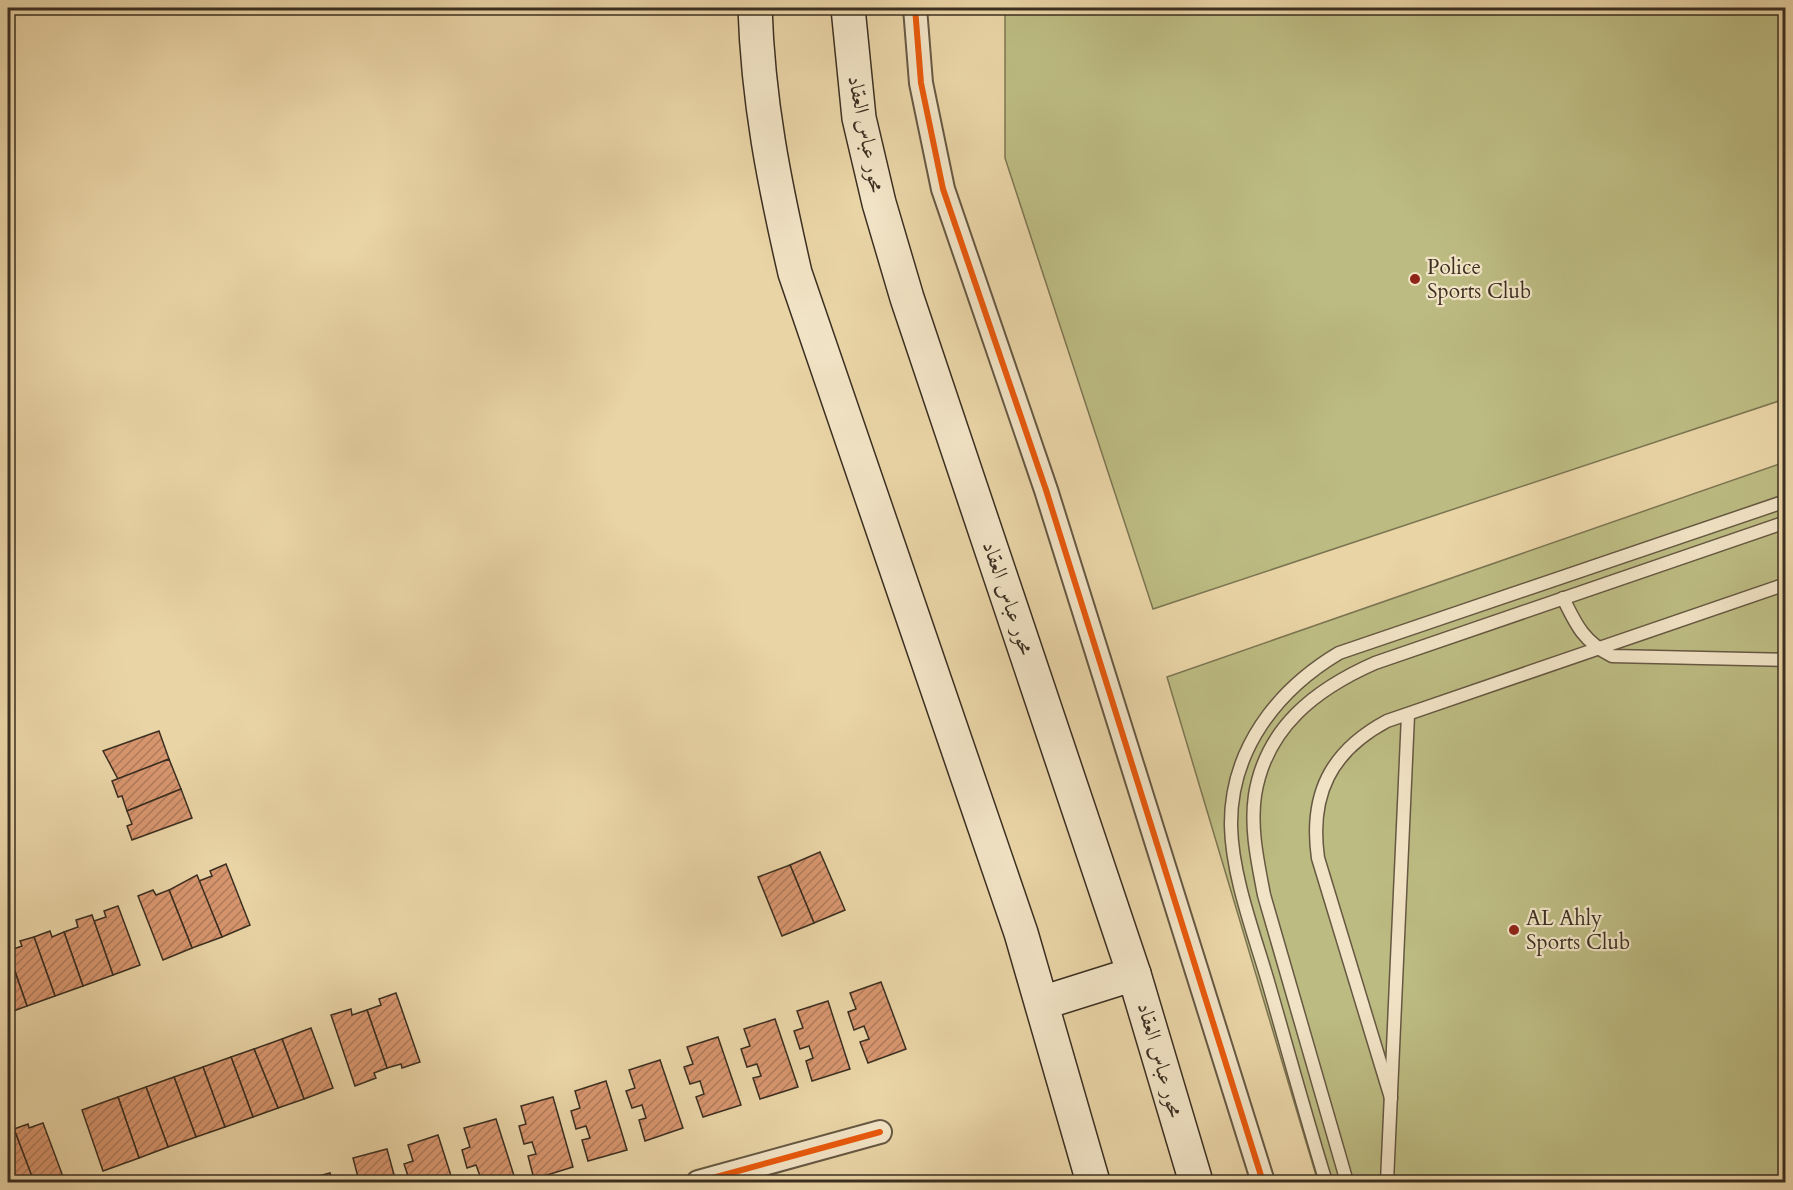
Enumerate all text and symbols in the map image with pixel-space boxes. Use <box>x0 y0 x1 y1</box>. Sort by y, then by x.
street label: محور عباس العقاد <box>840 73 892 195</box>
place label: Police Sports Club <box>1427 253 1531 306</box>
marker: Police Sports Club <box>1408 272 1422 286</box>
street label: محور عباس العقاد <box>975 537 1041 659</box>
place label: AL Ahly Sports Club <box>1526 904 1630 957</box>
marker: AL Ahly Sports Club <box>1507 923 1521 937</box>
street label: محور عباس العقاد <box>1130 999 1190 1121</box>

